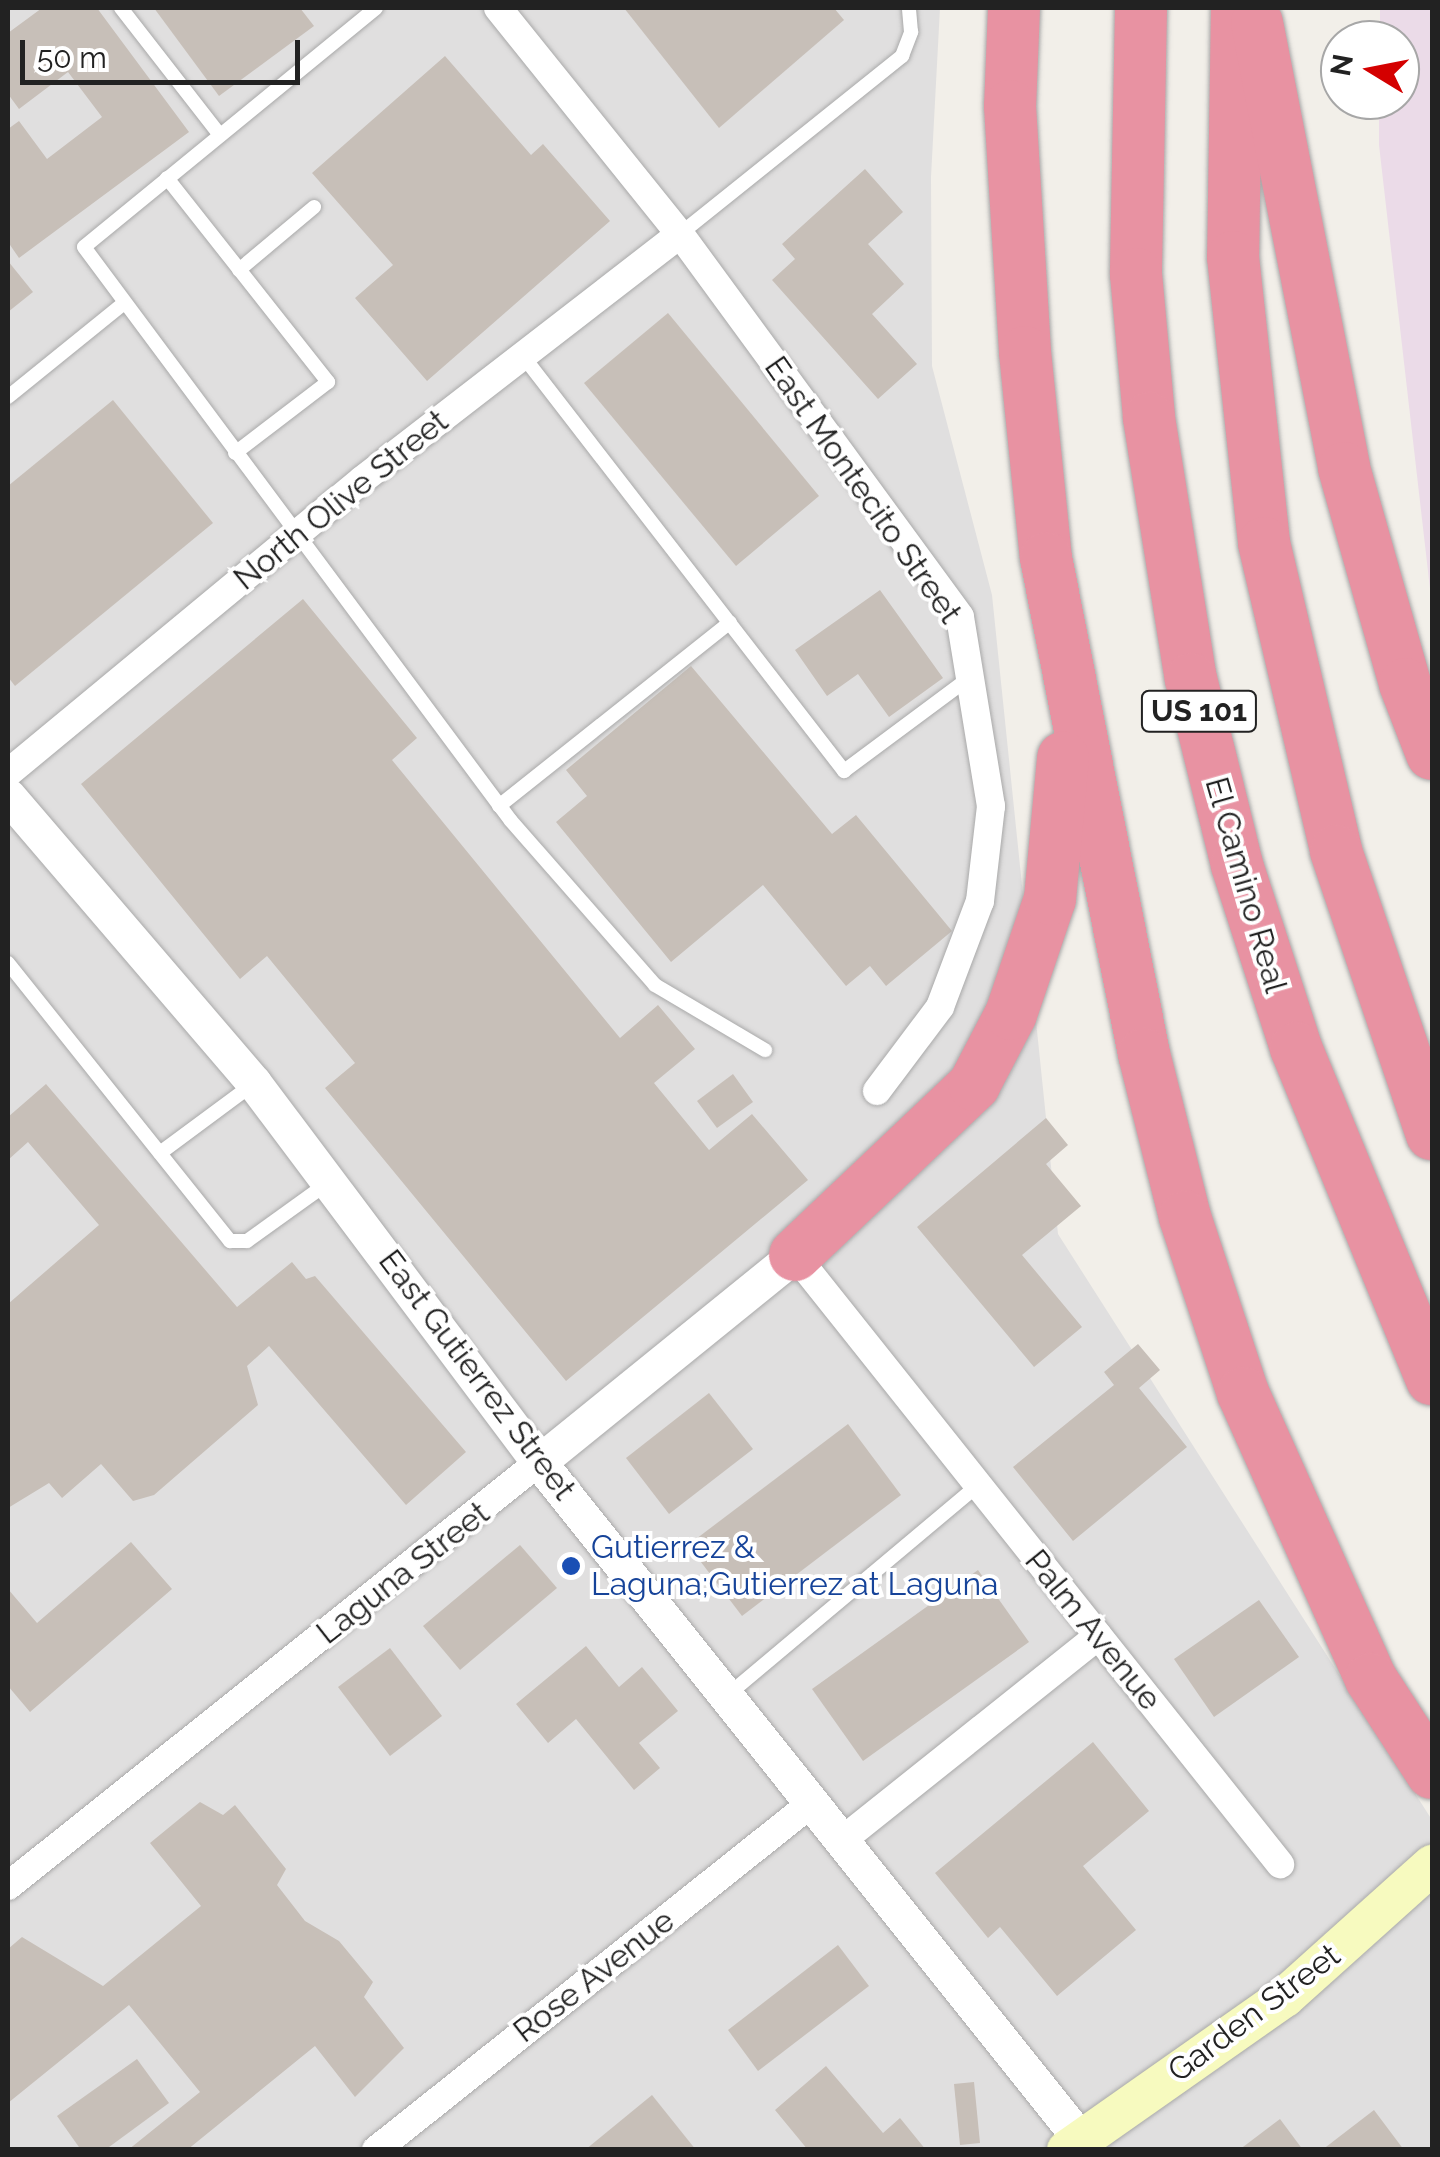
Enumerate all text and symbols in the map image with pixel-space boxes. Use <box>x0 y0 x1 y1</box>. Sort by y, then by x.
scale bar <box>25 20 305 82</box>
north arrow <box>1320 20 1420 120</box>
text: 50 m <box>37 40 107 75</box>
text: N <box>1324 52 1360 78</box>
street label: East Montecito Street <box>756 349 970 631</box>
street label: North Olive Street <box>226 402 456 598</box>
road number: US 101 <box>1139 686 1259 736</box>
street label: El Camino Real <box>1197 772 1295 998</box>
street label: East Gutierrez Street <box>371 1243 583 1507</box>
street label: Laguna Street <box>309 1494 497 1652</box>
place label: Gutierrez & Laguna;Gutierrez at Laguna <box>591 1529 999 1604</box>
street label: Palm Avenue <box>1016 1542 1170 1718</box>
marker: Gutierrez & Laguna;Gutierrez at Laguna <box>560 1555 582 1577</box>
street label: Rose Avenue <box>506 1901 682 2051</box>
street label: Garden Street <box>1160 1936 1348 2090</box>

